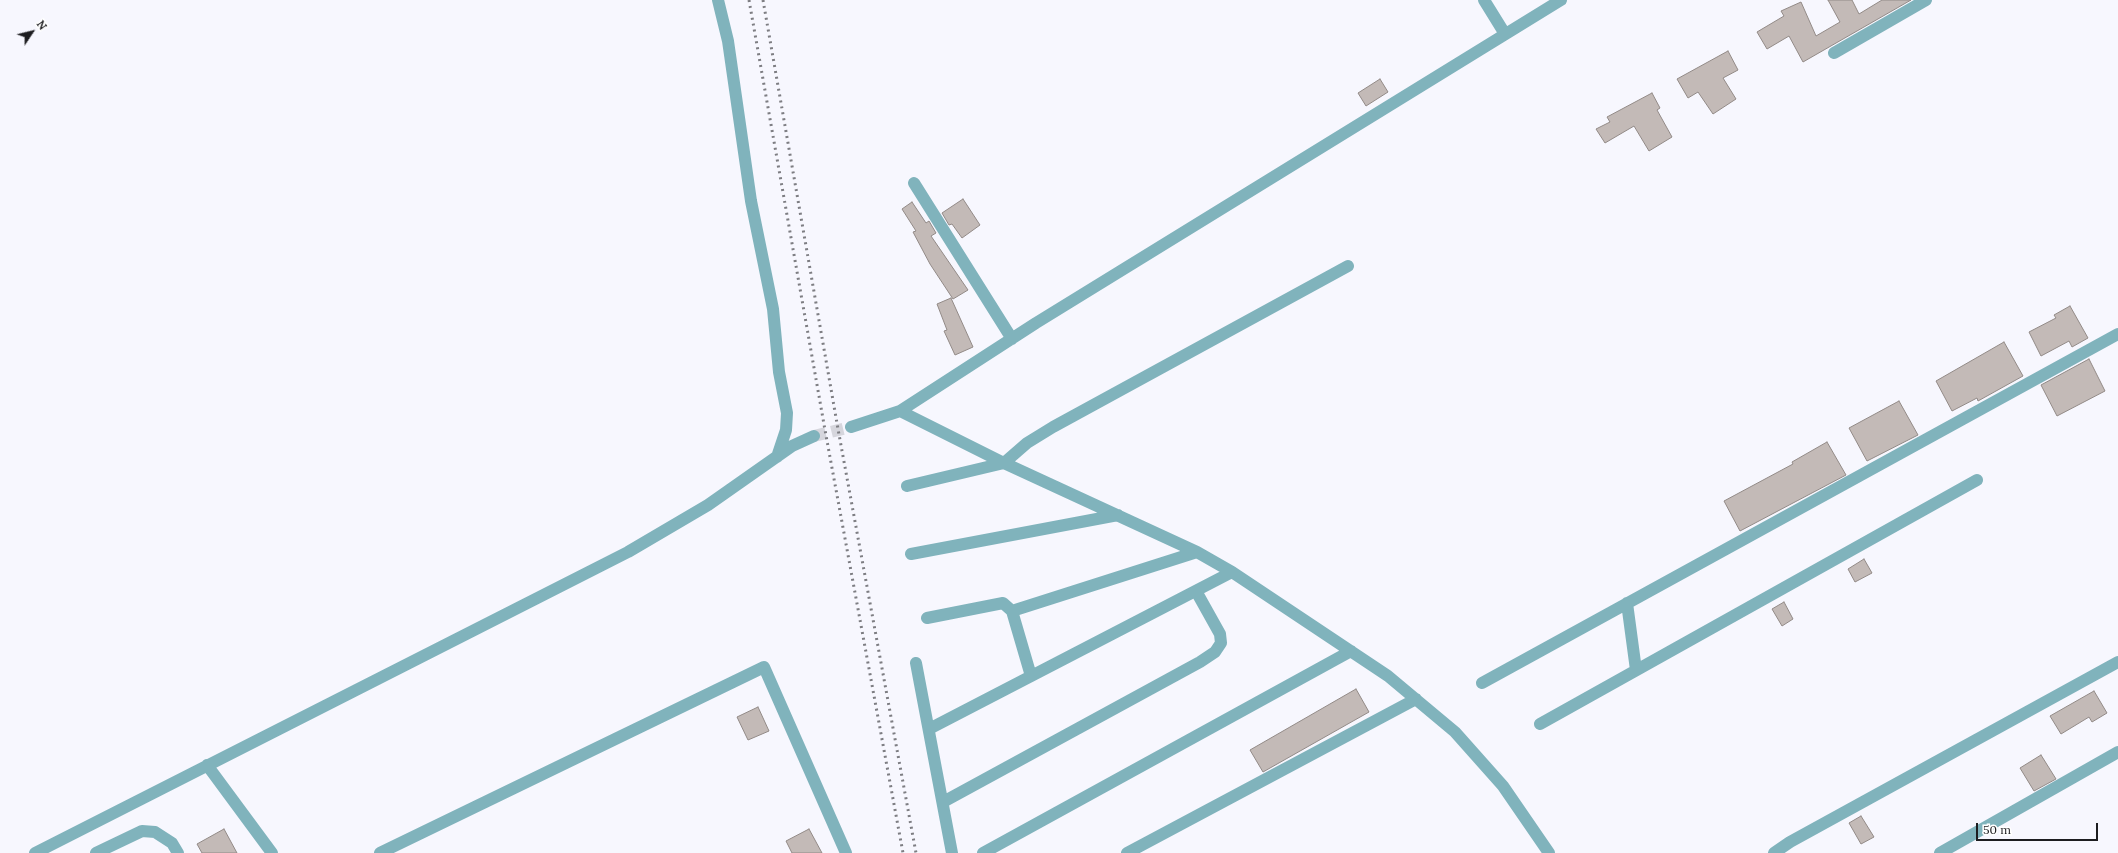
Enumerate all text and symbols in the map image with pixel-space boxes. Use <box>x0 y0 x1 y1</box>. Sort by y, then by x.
north arrow <box>12 12 52 52</box>
text: N <box>34 18 50 33</box>
scale bar <box>1978 815 2100 841</box>
text: 50 m <box>1983 822 2011 837</box>

